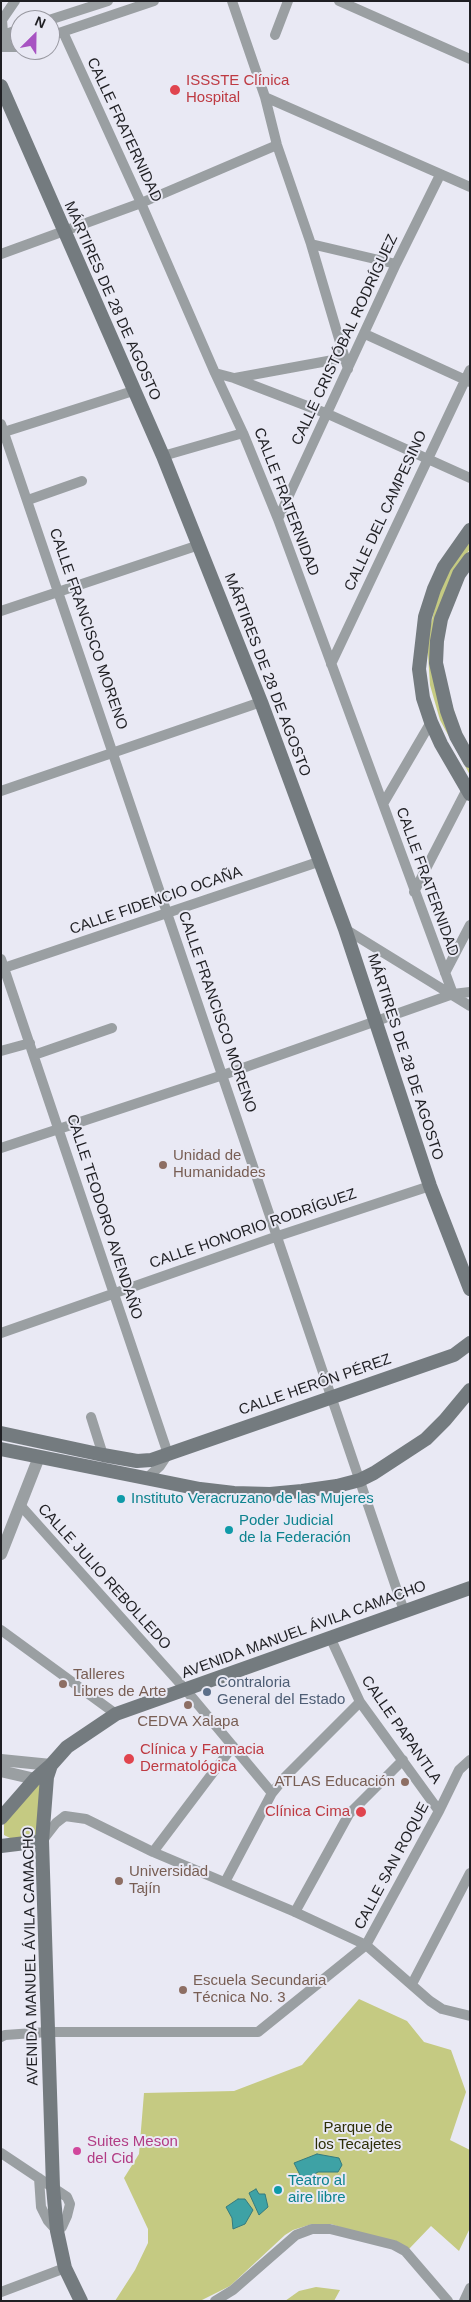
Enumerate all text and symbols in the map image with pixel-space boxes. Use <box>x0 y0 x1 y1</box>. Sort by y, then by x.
north arrow <box>10 10 60 60</box>
text: N <box>33 13 48 31</box>
street label: CALLE FRATERNIDAD <box>83 55 165 205</box>
place label: ISSSTE Clínica Hospital <box>186 72 289 107</box>
marker: ISSSTE Clínica Hospital <box>168 83 182 97</box>
street label: MÁRTIRES DE 28 DE AGOSTO <box>60 199 164 403</box>
street label: CALLE CRISTÓBAL RODRÍGUEZ <box>288 232 402 448</box>
street label: CALLE FRATERNIDAD <box>249 425 323 579</box>
street label: CALLE DEL CAMPESINO <box>341 428 431 594</box>
street label: CALLE FRANCISCO MORENO <box>45 526 131 732</box>
street label: MÁRTIRES DE 28 DE AGOSTO <box>220 571 314 779</box>
street label: CALLE FRATERNIDAD <box>392 805 462 959</box>
street label: CALLE FIDENCIO OCAÑA <box>68 863 244 939</box>
street label: CALLE FRANCISCO MORENO <box>174 909 260 1115</box>
street label: MÁRTIRES DE 28 DE AGOSTO <box>363 951 447 1163</box>
street label: CALLE TEODORO AVENDAÑO <box>62 1112 146 1322</box>
place label: Unidad de Humanidades <box>173 1147 266 1182</box>
marker: Unidad de Humanidades <box>157 1159 169 1171</box>
street label: CALLE HONORIO RODRÍGUEZ <box>147 1185 359 1273</box>
street label: CALLE HERÓN PÉREZ <box>236 1350 394 1420</box>
place label: Instituto Veracruzano de las Mujeres <box>131 1490 374 1508</box>
marker: Instituto Veracruzano de las Mujeres <box>115 1493 127 1505</box>
street label: CALLE JULIO REBOLLEDO <box>34 1500 174 1654</box>
place label: Poder Judicial de la Federación <box>239 1512 351 1547</box>
marker: Poder Judicial de la Federación <box>223 1524 235 1536</box>
street label: AVENIDA MANUEL ÁVILA CAMACHO <box>179 1577 429 1683</box>
place label: Talleres Libres de Arte <box>73 1666 166 1701</box>
street label: CALLE PAPANTLA <box>357 1672 445 1788</box>
place label: Contraloria General del Estado <box>217 1674 345 1709</box>
marker: Talleres Libres de Arte <box>57 1678 69 1690</box>
marker: Contraloria General del Estado <box>201 1686 213 1698</box>
marker: CEDVA Xalapa <box>182 1699 194 1711</box>
place label: CEDVA Xalapa <box>137 1713 239 1731</box>
place label: Clínica y Farmacia Dermatológica <box>140 1741 264 1776</box>
marker: Clínica y Farmacia Dermatológica <box>122 1752 136 1766</box>
place label: ATLAS Educación <box>274 1773 395 1791</box>
marker: ATLAS Educación <box>399 1776 411 1788</box>
street label: CALLE SAN ROQUE <box>351 1799 433 1933</box>
place label: Clínica Cima <box>265 1803 350 1821</box>
marker: Clínica Cima <box>354 1805 368 1819</box>
street label: AVENIDA MANUEL ÁVILA CAMACHO <box>20 1826 42 2086</box>
place label: Universidad Tajín <box>129 1863 208 1898</box>
marker: Universidad Tajín <box>113 1875 125 1887</box>
place label: Escuela Secundaria Técnica No. 3 <box>193 1972 326 2007</box>
marker: Escuela Secundaria Técnica No. 3 <box>177 1984 189 1996</box>
park label: Parque de los Tecajetes <box>315 2119 401 2154</box>
place label: Suites Meson del Cid <box>87 2133 178 2168</box>
marker: Suites Meson del Cid <box>71 2145 83 2157</box>
place label: Teatro al aire libre <box>288 2172 346 2207</box>
marker: Teatro al aire libre <box>272 2184 284 2196</box>

